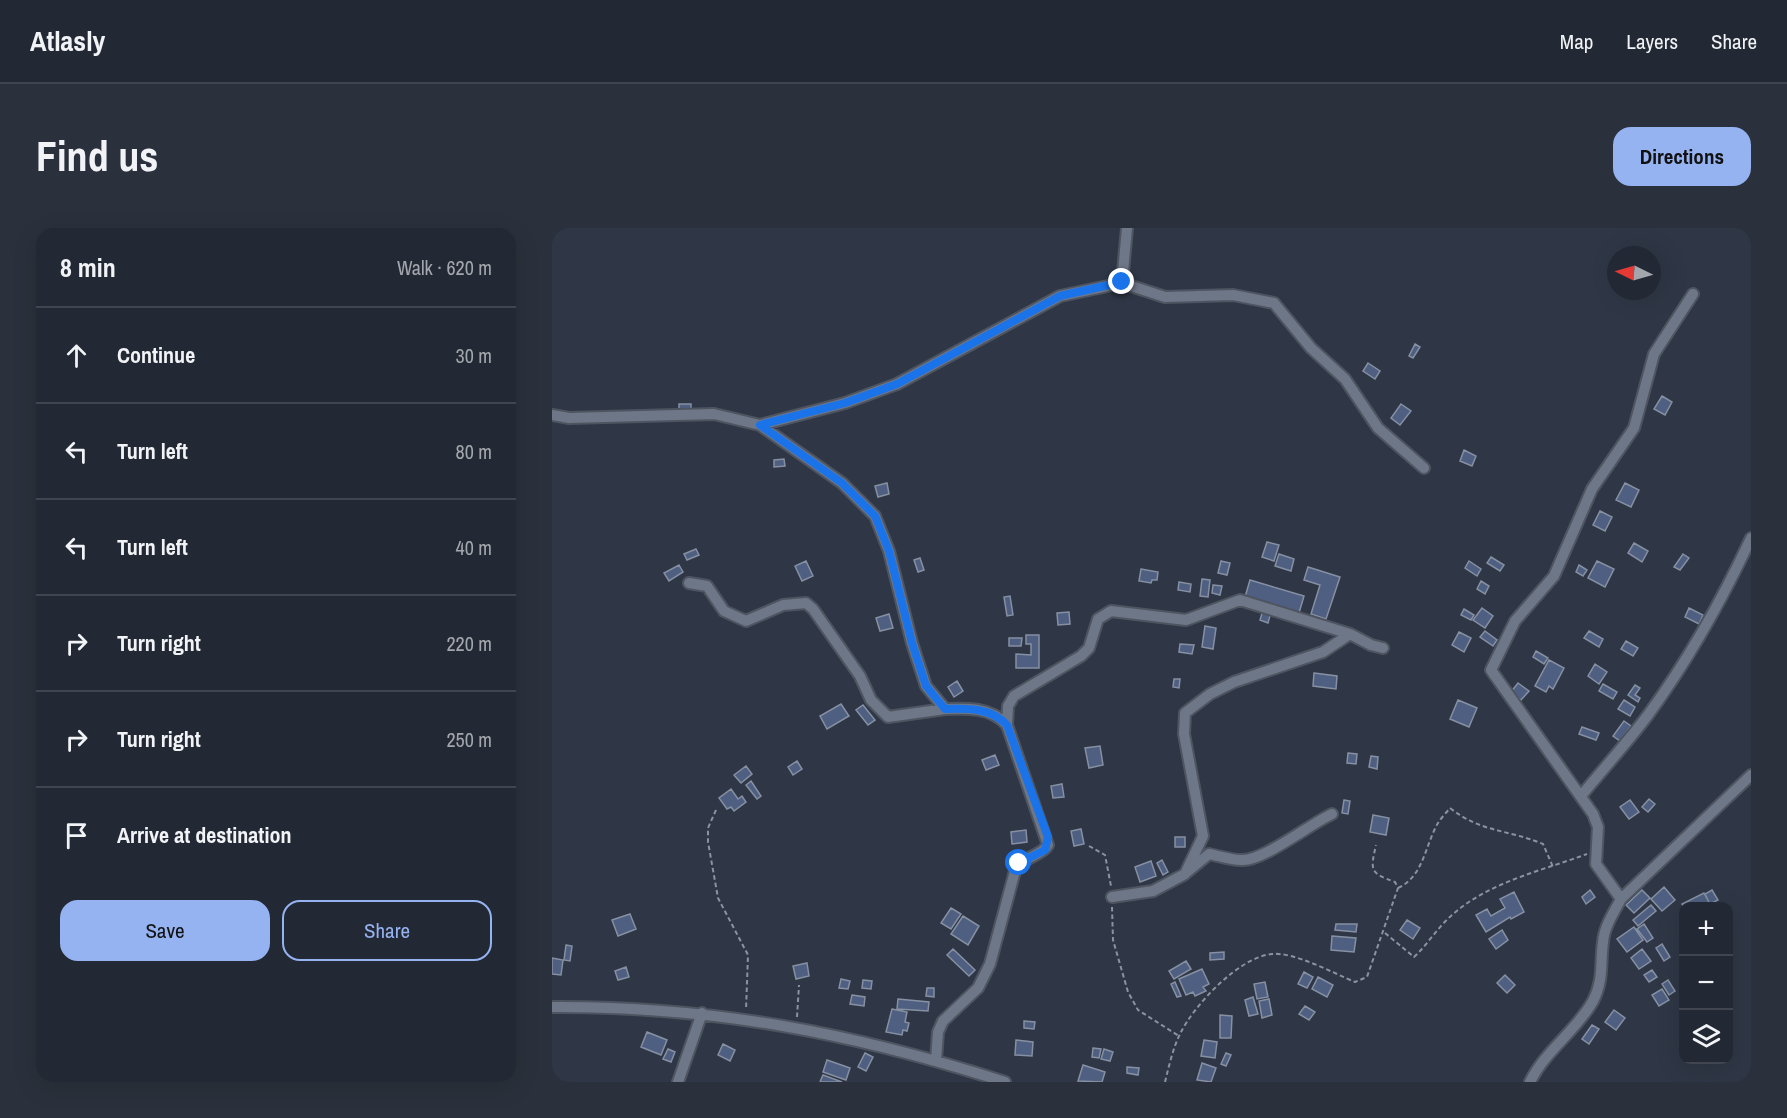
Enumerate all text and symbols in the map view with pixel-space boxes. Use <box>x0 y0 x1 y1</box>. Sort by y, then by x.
text: Atlasly <box>30 22 105 60</box>
text: Map <box>1560 27 1593 56</box>
text: Layers <box>1626 27 1678 56</box>
text: Share <box>1711 27 1757 56</box>
button: Directions <box>1613 127 1751 186</box>
text: Find us <box>36 128 158 184</box>
north arrow <box>1607 246 1661 300</box>
text: 8 min <box>60 250 116 285</box>
text: Walk · 620 m <box>397 254 492 281</box>
route end <box>1108 268 1134 294</box>
icon: ahead <box>60 339 93 372</box>
text: Continue <box>117 340 195 370</box>
text: 30 m <box>456 342 492 369</box>
icon: left <box>60 435 93 468</box>
text: Turn left <box>117 436 188 466</box>
text: 80 m <box>456 438 492 465</box>
icon: left <box>60 531 93 564</box>
text: Turn left <box>117 532 188 562</box>
text: 40 m <box>456 534 492 561</box>
icon: right <box>60 627 93 660</box>
text: Turn right <box>117 628 201 658</box>
text: 220 m <box>446 630 492 657</box>
icon: right <box>60 723 93 756</box>
text: Turn right <box>117 724 201 754</box>
text: 250 m <box>446 726 492 753</box>
icon: arrive <box>60 819 93 852</box>
text: Arrive at destination <box>117 820 291 850</box>
route start <box>1005 849 1031 875</box>
button: Save <box>60 900 270 961</box>
button: Share <box>282 900 492 961</box>
map controls <box>1679 902 1733 1064</box>
button: + <box>1679 902 1733 956</box>
button: − <box>1679 956 1733 1010</box>
button: layers <box>1679 1010 1733 1064</box>

